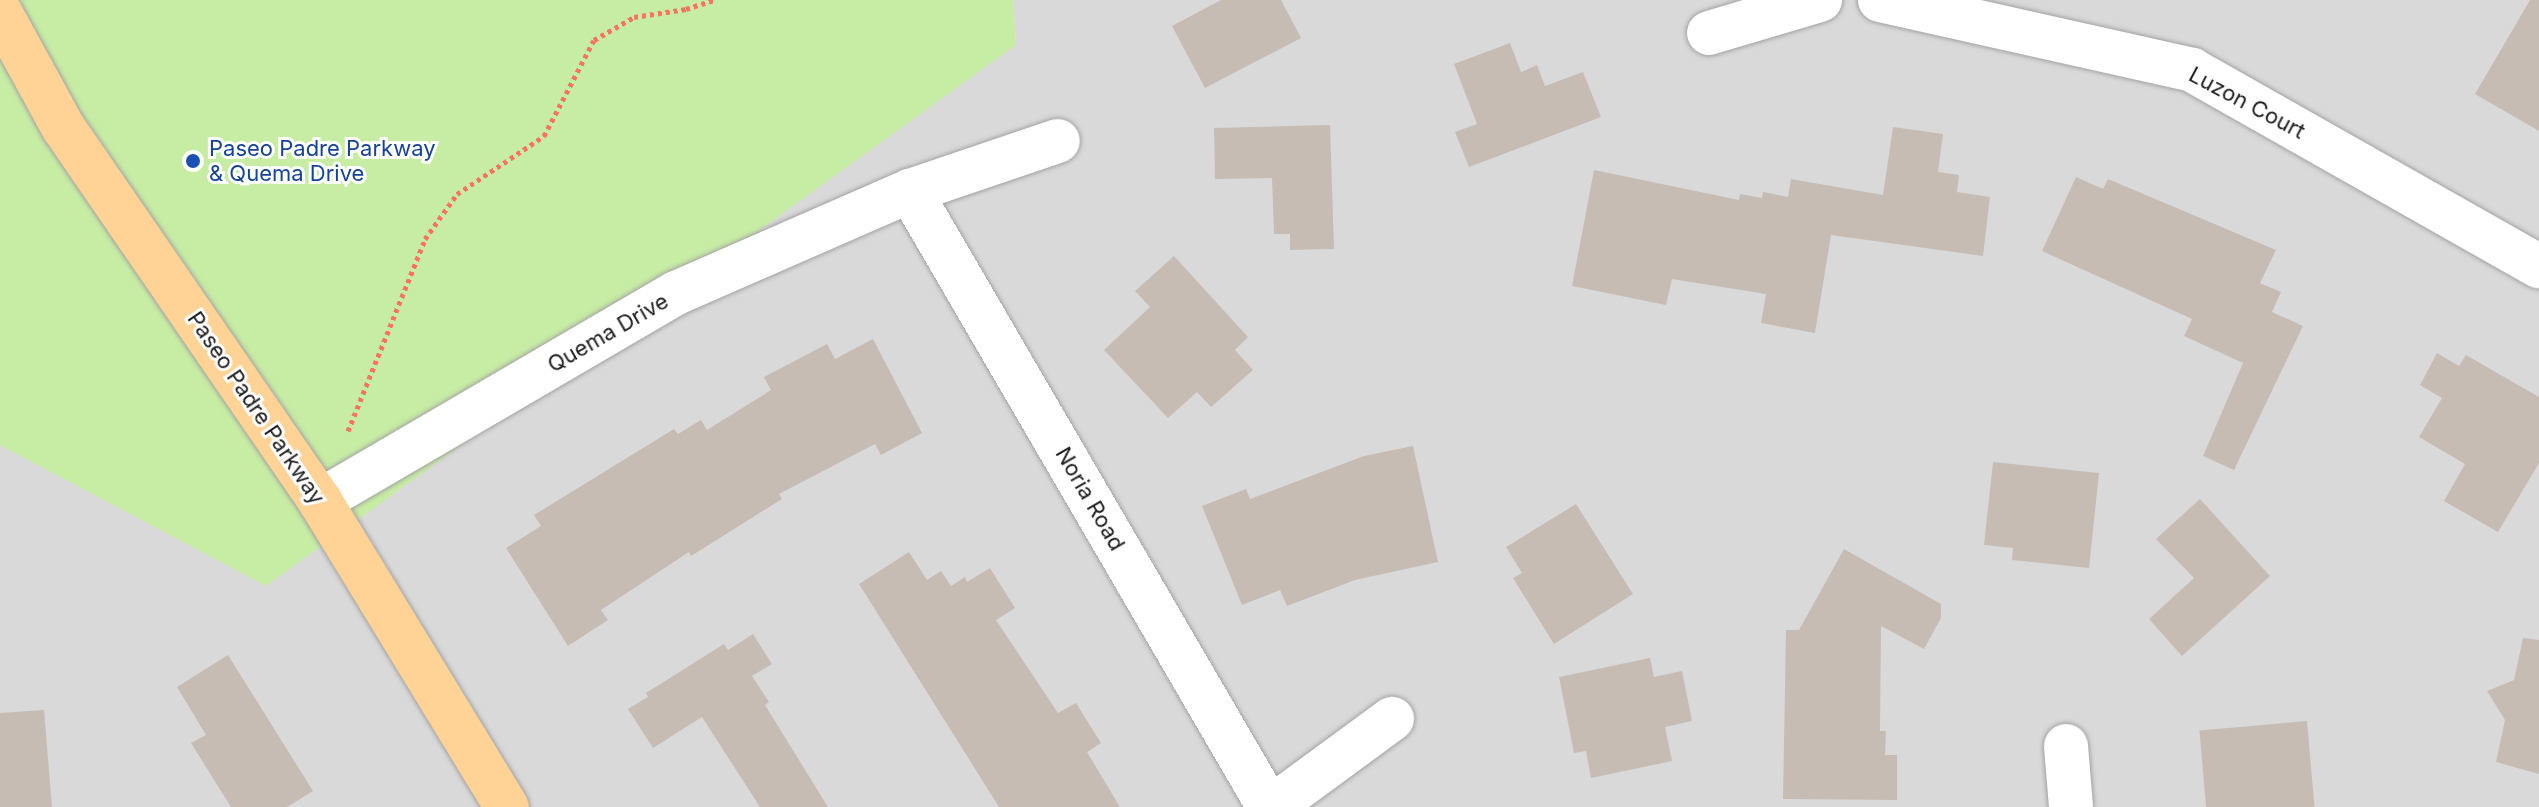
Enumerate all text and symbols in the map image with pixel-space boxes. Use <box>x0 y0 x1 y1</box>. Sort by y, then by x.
street label: Luzon Court <box>2184 61 2310 145</box>
place label: Paseo Padre Parkway & Quema Drive <box>209 135 436 186</box>
marker: Paseo Padre Parkway & Quema Drive <box>184 152 202 170</box>
street label: Quema Drive <box>543 288 673 378</box>
street label: Paseo Padre Parkway <box>182 307 330 509</box>
street label: Noria Road <box>1050 442 1130 556</box>

